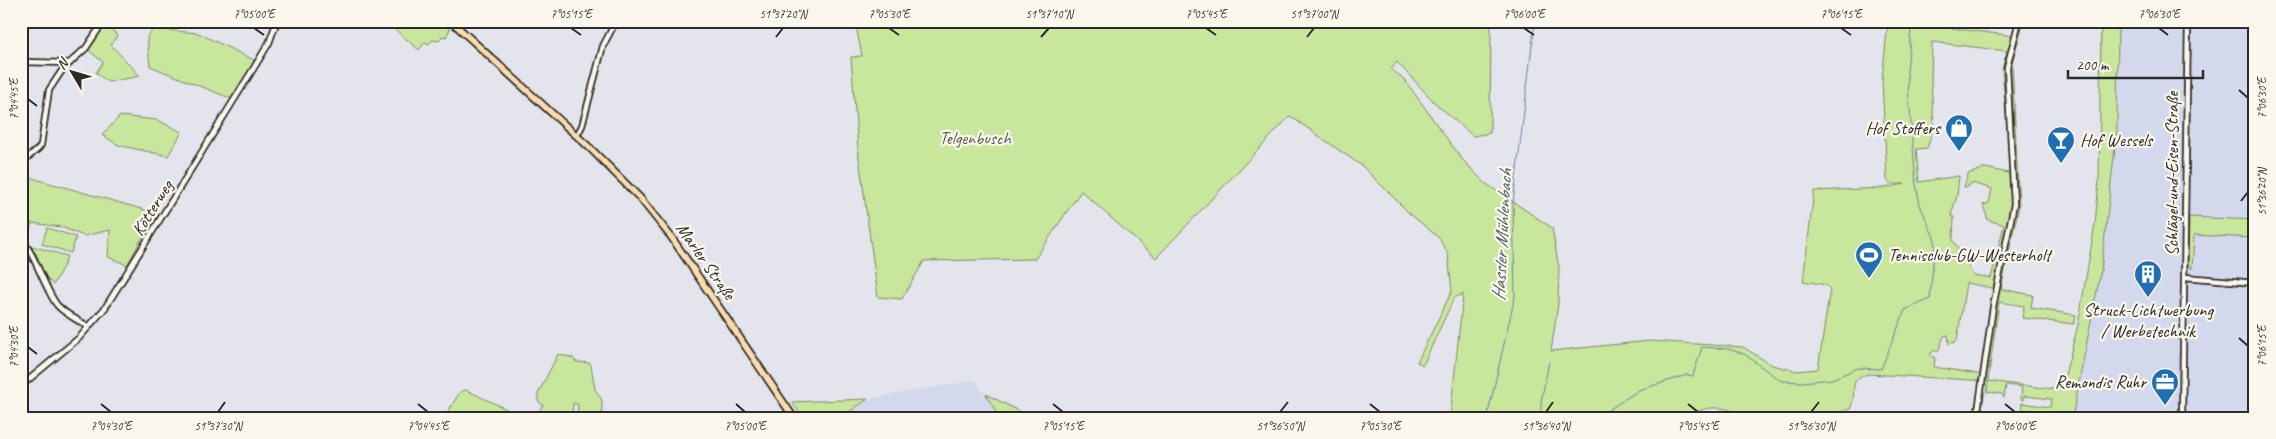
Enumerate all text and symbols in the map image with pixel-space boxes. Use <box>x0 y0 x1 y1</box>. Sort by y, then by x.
text: 7°05'00"E <box>234 6 276 22</box>
text: 7°05'15"E <box>551 6 593 22</box>
text: 51°37'20"N <box>759 6 808 22</box>
text: 7°05'30"E <box>869 6 911 22</box>
text: 51°37'10"N <box>1025 6 1074 22</box>
text: 7°05'45"E <box>1186 6 1228 22</box>
text: 51°37'00"N <box>1290 6 1339 22</box>
text: 7°06'00"E <box>1504 6 1546 22</box>
text: 7°06'15"E <box>1821 6 1863 22</box>
text: 7°06'30"E <box>2139 6 2181 22</box>
north arrow <box>48 48 98 98</box>
scale bar <box>2068 48 2204 80</box>
text: N <box>53 54 73 73</box>
text: 200 m <box>2076 56 2110 75</box>
text: 7°06'30"E <box>2254 76 2270 119</box>
text: 7°04'45"E <box>6 77 22 120</box>
street label: Schlägel-und-Eisen-Straße <box>2161 91 2183 256</box>
shop icon: Hof Stoffers <box>1944 113 1974 152</box>
place label: Hof Stoffers <box>1865 117 1942 139</box>
bar icon: Hof Wessels <box>2046 125 2076 164</box>
park label: Telgenbusch <box>939 127 1013 149</box>
place label: Hof Wessels <box>2080 129 2154 151</box>
water label: Hassler Mühlenbach <box>1487 167 1517 301</box>
text: 51°36'20"N <box>2254 167 2270 216</box>
street label: Kötterweg <box>126 175 178 240</box>
street label: Marler Straße <box>671 218 741 305</box>
sports icon: Tennisclub-GW-Westerholt <box>1854 240 1884 279</box>
place label: Tennisclub-GW-Westerholt <box>1888 244 2054 266</box>
building icon: Struck-Lichtwerbung / Werbetechnik <box>2133 259 2163 298</box>
place label: Struck-Lichtwerbung / Werbetechnik <box>2083 299 2214 342</box>
text: 7°06'15"E <box>2254 324 2270 367</box>
text: 7°04'30"E <box>6 325 22 368</box>
office icon: Remondis Ruhr <box>2150 367 2180 406</box>
place label: Remondis Ruhr <box>2055 371 2148 393</box>
text: 7°04'30"E <box>91 418 133 434</box>
text: 51°37'30"N <box>194 418 243 434</box>
text: 7°04'45"E <box>408 418 450 434</box>
text: 7°05'00"E <box>725 418 767 434</box>
text: 7°05'15"E <box>1043 418 1085 434</box>
text: 51°36'50"N <box>1256 418 1305 434</box>
text: 7°05'30"E <box>1360 418 1402 434</box>
text: 51°36'40"N <box>1522 418 1571 434</box>
text: 7°05'45"E <box>1678 418 1720 434</box>
text: 51°36'30"N <box>1787 418 1836 434</box>
text: 7°06'00"E <box>1995 418 2037 434</box>

